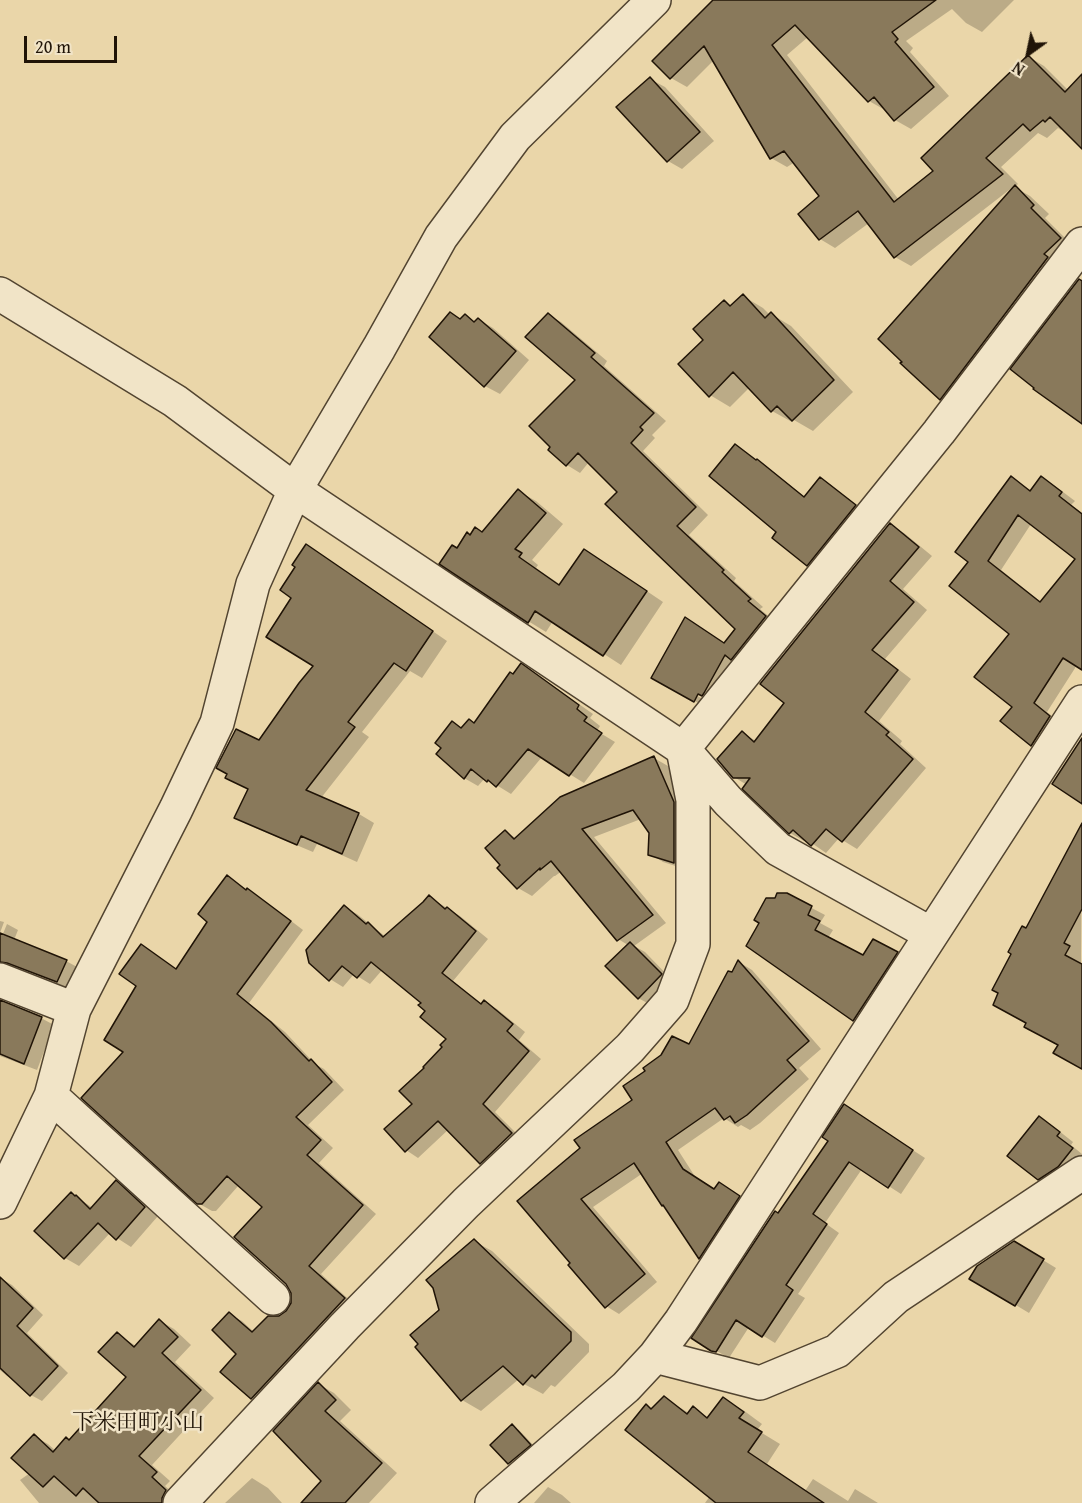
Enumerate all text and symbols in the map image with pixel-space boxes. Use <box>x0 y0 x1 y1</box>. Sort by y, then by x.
scale bar <box>27 24 120 62</box>
north arrow <box>998 24 1058 84</box>
text: 20 m <box>35 33 71 60</box>
text: N <box>1007 56 1029 82</box>
district label: 下米田町小山 <box>72 1410 204 1436</box>

